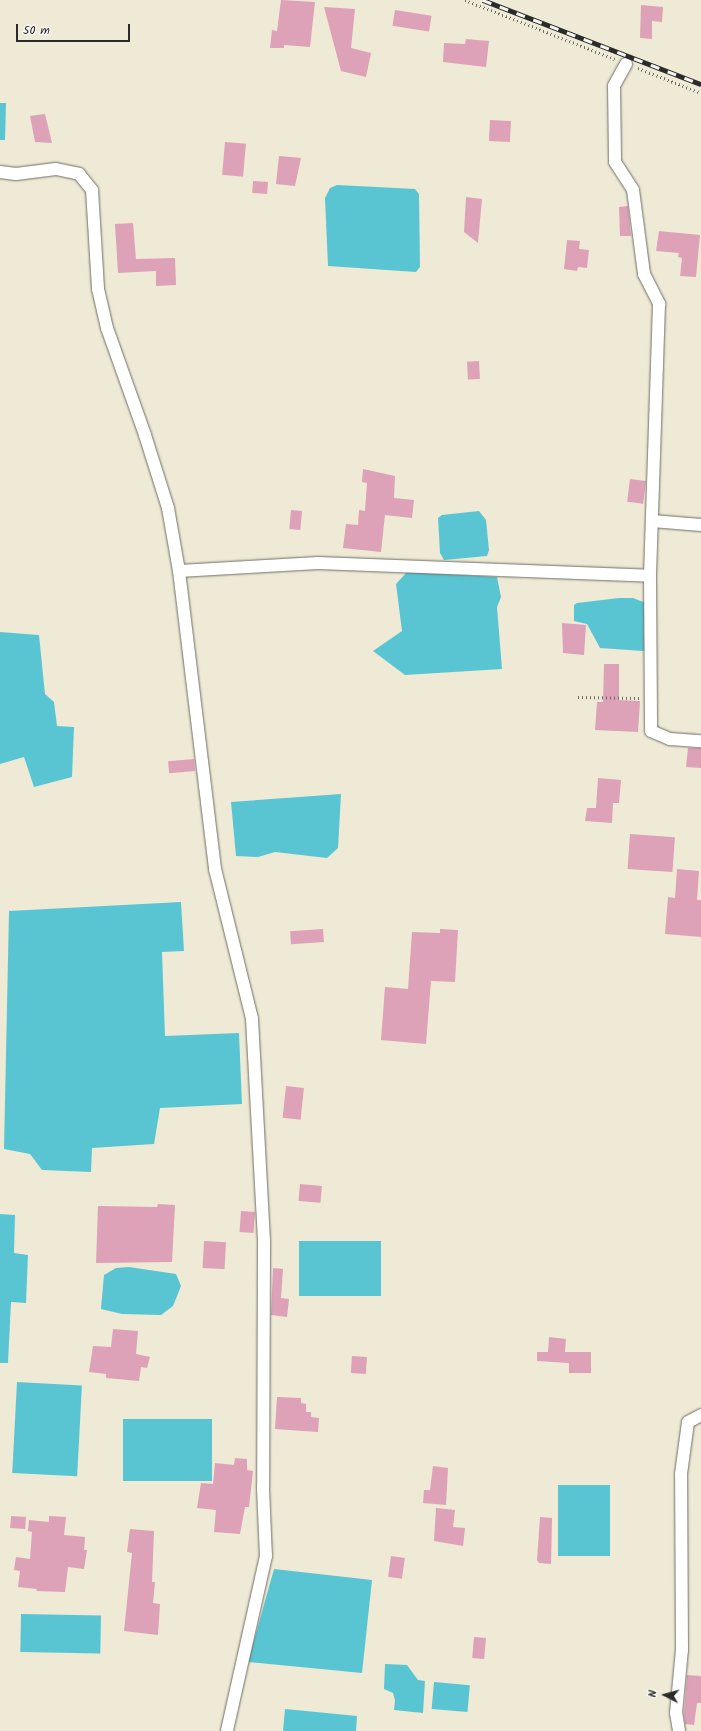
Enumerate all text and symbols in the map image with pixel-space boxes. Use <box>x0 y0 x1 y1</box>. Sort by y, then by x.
scale bar <box>18 16 132 42</box>
text: 50 m <box>23 21 50 40</box>
north arrow <box>645 1675 685 1715</box>
text: N <box>644 1689 662 1698</box>

